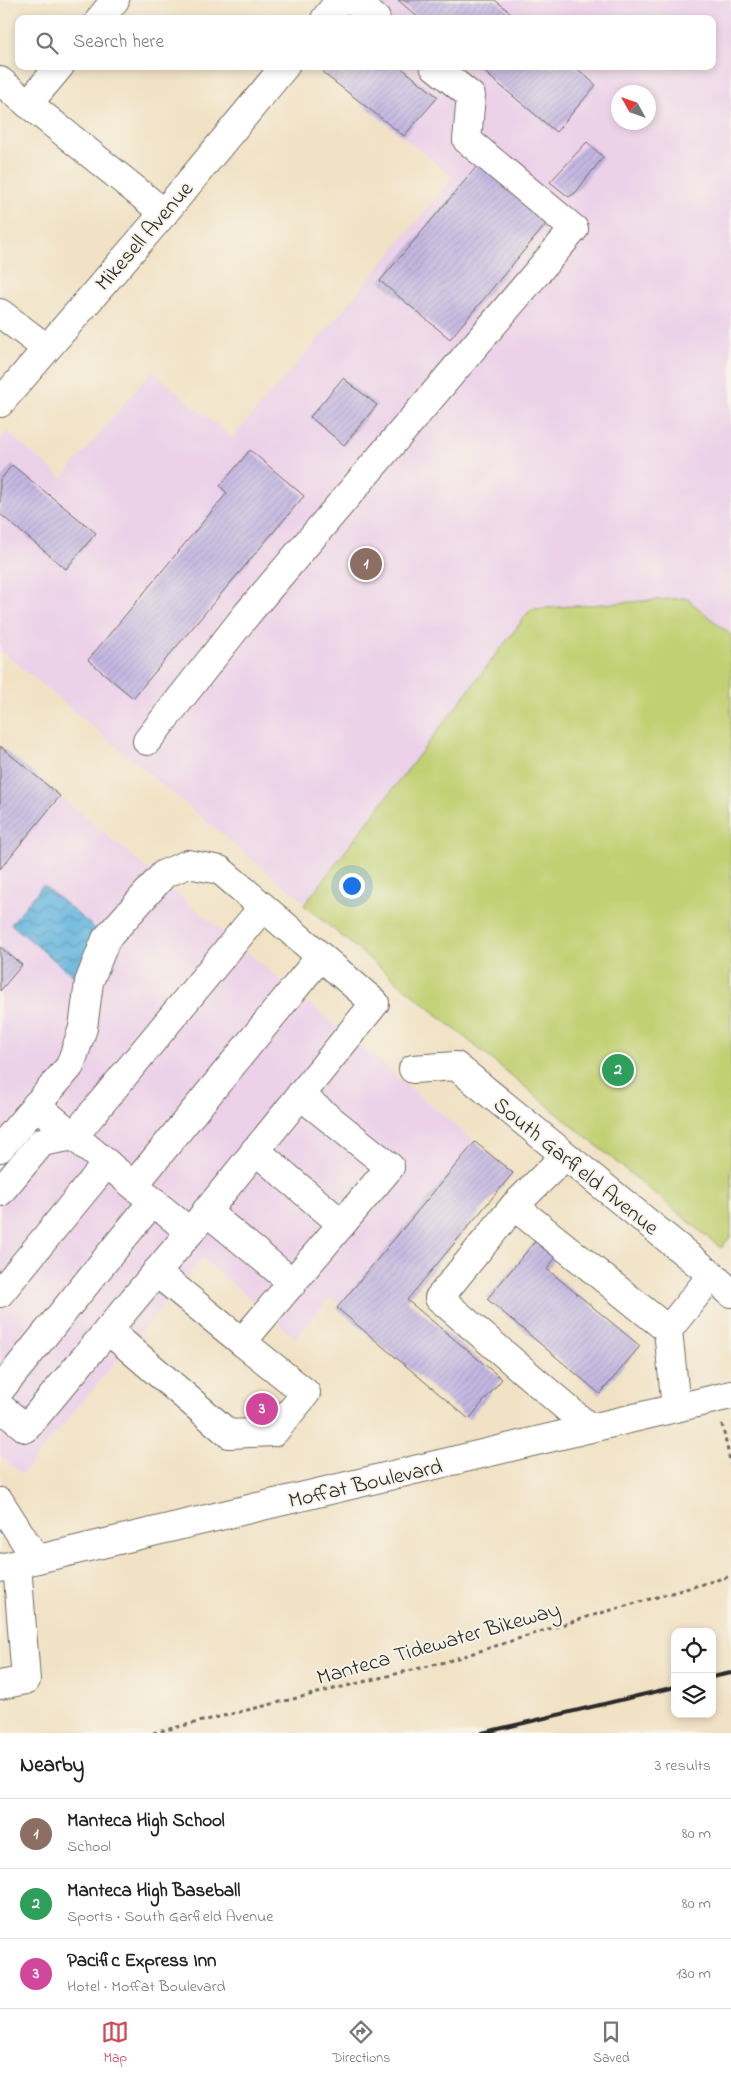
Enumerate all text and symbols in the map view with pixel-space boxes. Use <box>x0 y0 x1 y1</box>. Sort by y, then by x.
search box <box>15 15 716 70</box>
icon: search <box>33 29 61 57</box>
text: Search here <box>73 29 164 56</box>
north arrow <box>611 85 656 130</box>
street label: Mikesell Avenue <box>88 175 202 299</box>
pin: 1 <box>350 545 382 583</box>
your location <box>339 873 365 899</box>
pin: 2 <box>602 1051 634 1089</box>
street label: South Garfield Avenue <box>485 1090 665 1244</box>
pin: 3 <box>246 1390 278 1428</box>
street label: Moffat Boulevard <box>285 1452 446 1518</box>
street label: Manteca Tidewater Bikeway <box>313 1595 565 1696</box>
map controls <box>671 1628 716 1718</box>
button: locate <box>671 1628 716 1673</box>
button: layers <box>671 1673 716 1718</box>
text: Nearby <box>20 1751 84 1781</box>
text: 3 results <box>655 1754 711 1778</box>
text: Manteca High School <box>67 1808 225 1835</box>
text: 1 <box>33 1822 39 1846</box>
text: 80 m <box>682 1822 711 1846</box>
text: School <box>67 1835 111 1859</box>
text: Manteca High Baseball <box>67 1878 240 1905</box>
text: 2 <box>32 1892 40 1916</box>
text: 80 m <box>682 1892 711 1916</box>
text: Sports · South Garfield Avenue <box>67 1905 273 1929</box>
text: Pacific Express Inn <box>67 1948 216 1975</box>
text: 3 <box>33 1962 39 1986</box>
text: 130 m <box>676 1962 711 1986</box>
text: Hotel · Moffat Boulevard <box>67 1975 226 1999</box>
tab: Map <box>101 2018 129 2069</box>
tab: Directions <box>332 2018 390 2069</box>
tab: Saved <box>593 2018 630 2069</box>

